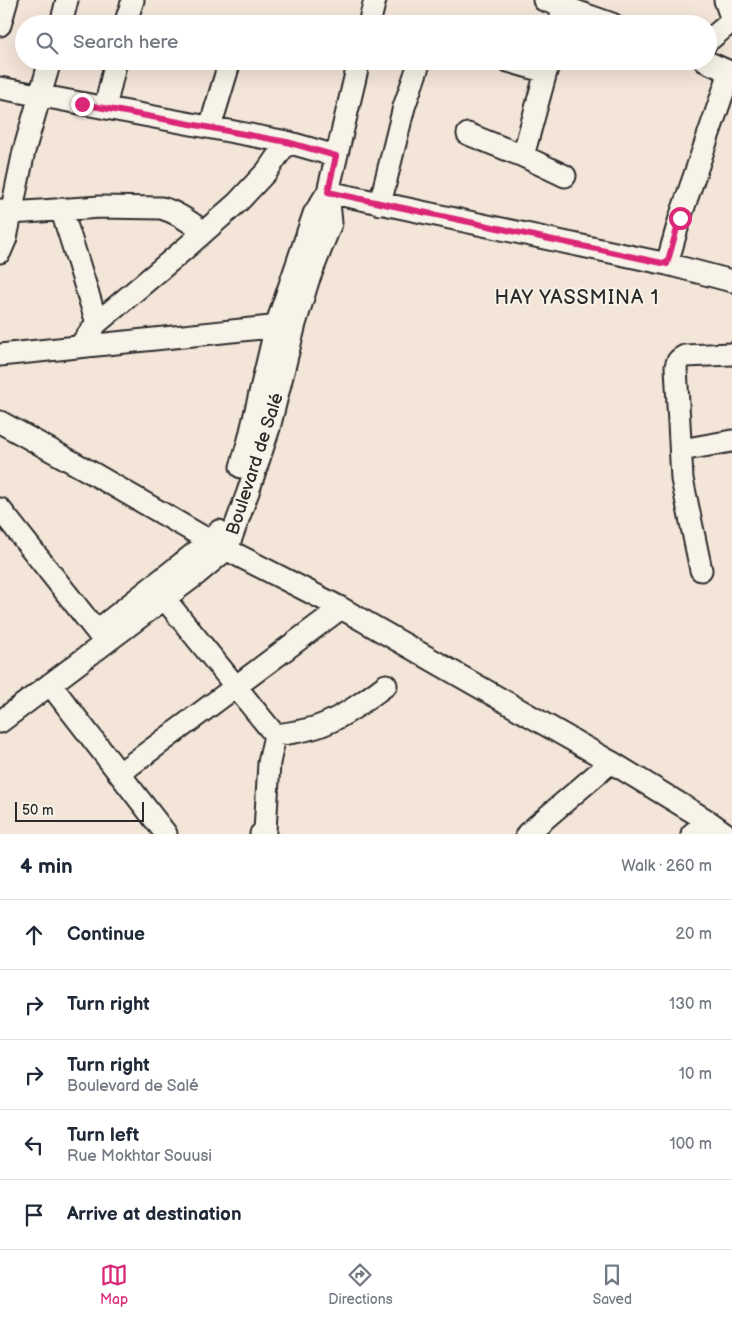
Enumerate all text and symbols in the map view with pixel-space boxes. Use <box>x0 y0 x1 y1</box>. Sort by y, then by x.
search box <box>15 15 717 70</box>
icon: search <box>33 29 61 57</box>
text: Search here <box>73 31 178 54</box>
route end <box>71 93 94 116</box>
route start <box>669 207 692 230</box>
district label: HAY YASSMINA 1 <box>495 286 659 310</box>
street label: Boulevard de Salé <box>222 390 288 538</box>
scale bar <box>15 799 144 822</box>
text: 50 m <box>22 802 54 819</box>
text: 4 min <box>20 854 73 879</box>
text: Walk · 260 m <box>621 857 712 876</box>
icon: ahead <box>20 921 48 949</box>
text: Continue <box>67 923 145 946</box>
text: 20 m <box>676 925 712 944</box>
icon: right <box>20 991 48 1019</box>
text: Turn right <box>67 993 150 1016</box>
text: 130 m <box>669 995 712 1014</box>
text: Turn right <box>67 1054 150 1077</box>
icon: right <box>20 1061 48 1089</box>
text: 10 m <box>679 1065 712 1084</box>
text: Boulevard de Salé <box>67 1077 199 1096</box>
text: Turn left <box>67 1124 139 1147</box>
icon: left <box>20 1131 48 1159</box>
text: 100 m <box>669 1135 712 1154</box>
text: Rue Mokhtar Souusi <box>67 1147 212 1166</box>
icon: arrive <box>20 1201 48 1229</box>
text: Arrive at destination <box>67 1203 242 1226</box>
tab: Map <box>100 1261 128 1308</box>
tab: Directions <box>328 1261 393 1308</box>
tab: Saved <box>593 1261 632 1308</box>

